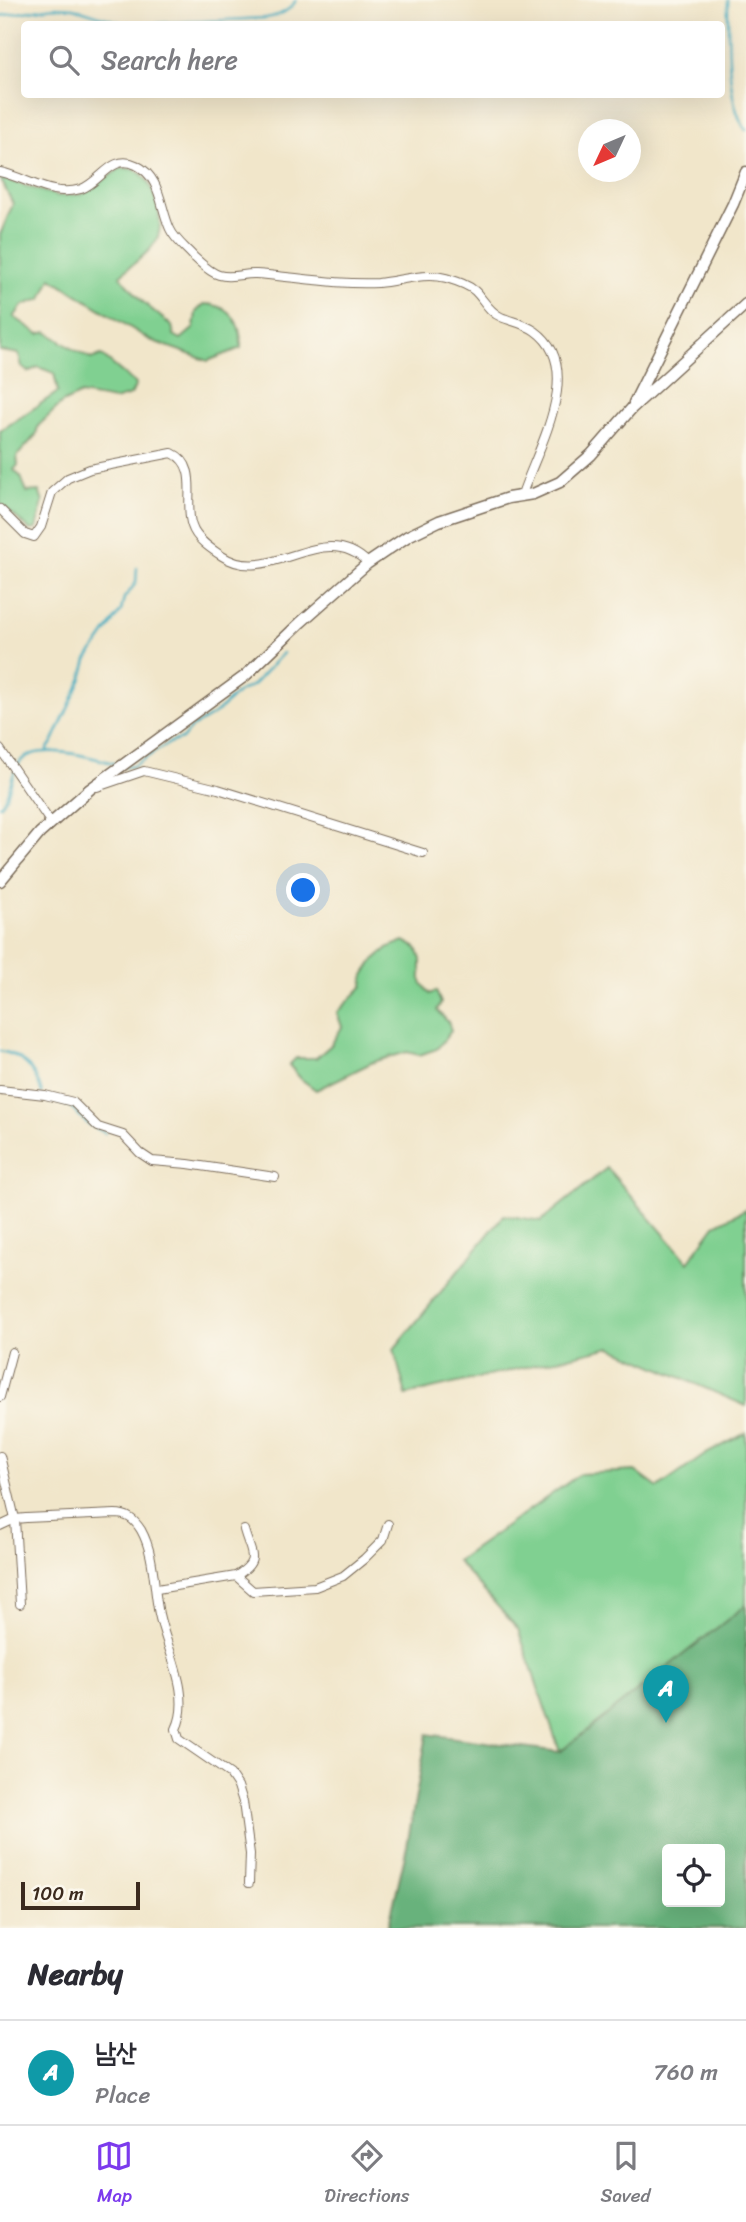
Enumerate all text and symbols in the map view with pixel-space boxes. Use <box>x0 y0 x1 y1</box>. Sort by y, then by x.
search box <box>21 21 725 98</box>
text: Search here <box>101 37 238 83</box>
icon: search <box>45 41 83 79</box>
north arrow <box>578 119 641 182</box>
your location <box>286 873 320 907</box>
pin: A <box>643 1665 689 1723</box>
map controls <box>662 1844 725 1907</box>
button: locate <box>662 1844 725 1907</box>
text: 100 m <box>32 1877 84 1910</box>
scale bar <box>21 1879 140 1911</box>
text: Nearby <box>28 1947 123 2001</box>
text: 남산 <box>95 2029 137 2075</box>
text: A <box>43 2052 59 2093</box>
text: 760 m <box>654 2052 718 2093</box>
text: Place <box>95 2075 150 2116</box>
tab: Map <box>95 2137 133 2212</box>
tab: Directions <box>324 2137 410 2212</box>
tab: Saved <box>600 2137 651 2212</box>

